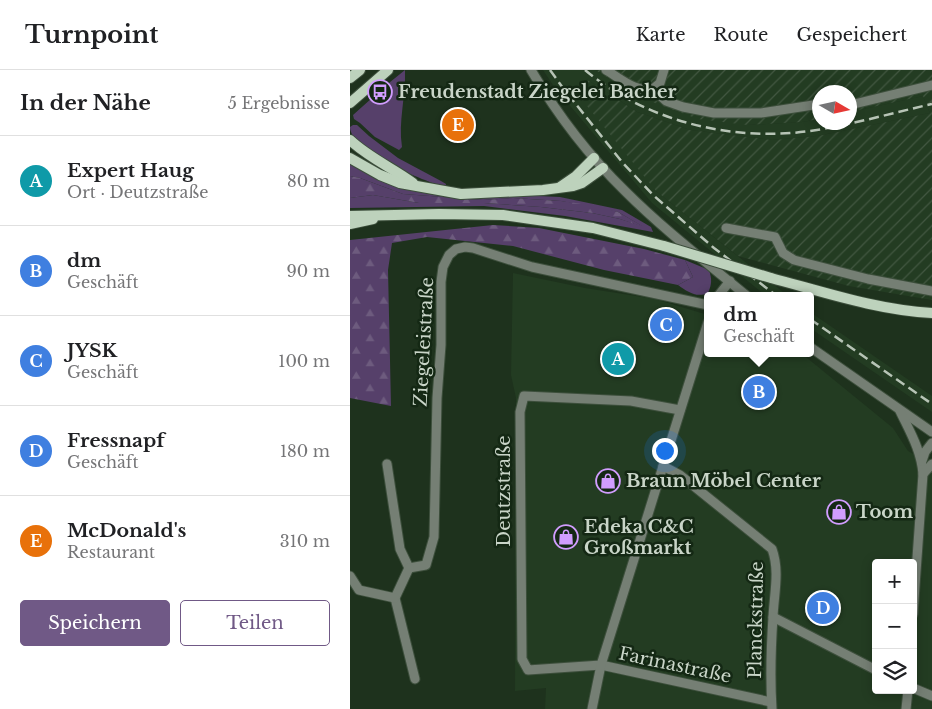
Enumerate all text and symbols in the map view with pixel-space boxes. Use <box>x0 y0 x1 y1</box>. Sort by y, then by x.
text: Turnpoint <box>25 20 158 49</box>
text: Karte <box>636 24 685 46</box>
text: Route <box>713 24 768 46</box>
text: Gespeichert <box>796 24 907 46</box>
bus stop icon: Freudenstadt Ziegelei Bacher <box>367 79 393 105</box>
place label: Freudenstadt Ziegelei Bacher <box>398 81 677 103</box>
north arrow <box>812 85 857 130</box>
text: In der Nähe <box>20 90 151 116</box>
text: 5 Ergebnisse <box>228 93 330 113</box>
pin: E <box>442 106 474 144</box>
text: Expert Haug <box>67 159 194 182</box>
text: A <box>30 171 42 191</box>
text: 80 m <box>287 171 330 191</box>
text: Ort · Deutzstraße <box>67 182 208 202</box>
text: dm <box>67 249 101 272</box>
text: B <box>30 261 42 281</box>
text: 90 m <box>287 261 330 281</box>
text: Geschäft <box>67 272 138 292</box>
street label: Ziegeleistraße <box>410 277 438 407</box>
popup <box>704 292 814 357</box>
text: dm <box>723 303 757 326</box>
pin: C <box>650 306 682 344</box>
text: Geschäft <box>723 326 795 346</box>
text: JYSK <box>67 339 117 362</box>
pin: A <box>602 340 634 378</box>
text: C <box>29 351 43 371</box>
text: 100 m <box>278 351 330 371</box>
text: Geschäft <box>67 362 138 382</box>
pin: B <box>743 373 775 411</box>
text: Fressnapf <box>67 429 165 452</box>
street label: Deutzstraße <box>493 435 515 547</box>
your location <box>652 438 678 464</box>
text: D <box>29 441 43 461</box>
text: 180 m <box>280 441 330 461</box>
text: Geschäft <box>67 452 138 472</box>
shop icon: Braun Möbel Center <box>595 468 621 494</box>
place label: Braun Möbel Center <box>626 470 821 492</box>
shop icon: Toom <box>826 499 852 525</box>
place label: Toom <box>856 501 913 523</box>
place label: Edeka C&C Großmarkt <box>584 516 694 559</box>
text: McDonald's <box>67 519 186 542</box>
shop icon: Edeka C&C Großmarkt <box>553 524 579 550</box>
text: E <box>30 531 42 551</box>
text: 310 m <box>280 531 330 551</box>
text: Restaurant <box>67 542 155 562</box>
map controls <box>872 559 917 694</box>
button: + <box>872 559 917 604</box>
street label: Planckstraße <box>744 561 768 679</box>
pin: D <box>807 589 839 627</box>
button: Speichern <box>20 600 170 646</box>
button: Teilen <box>180 600 330 646</box>
button: − <box>872 604 917 649</box>
street label: Farinastraße <box>617 642 733 688</box>
button: layers <box>872 649 917 694</box>

